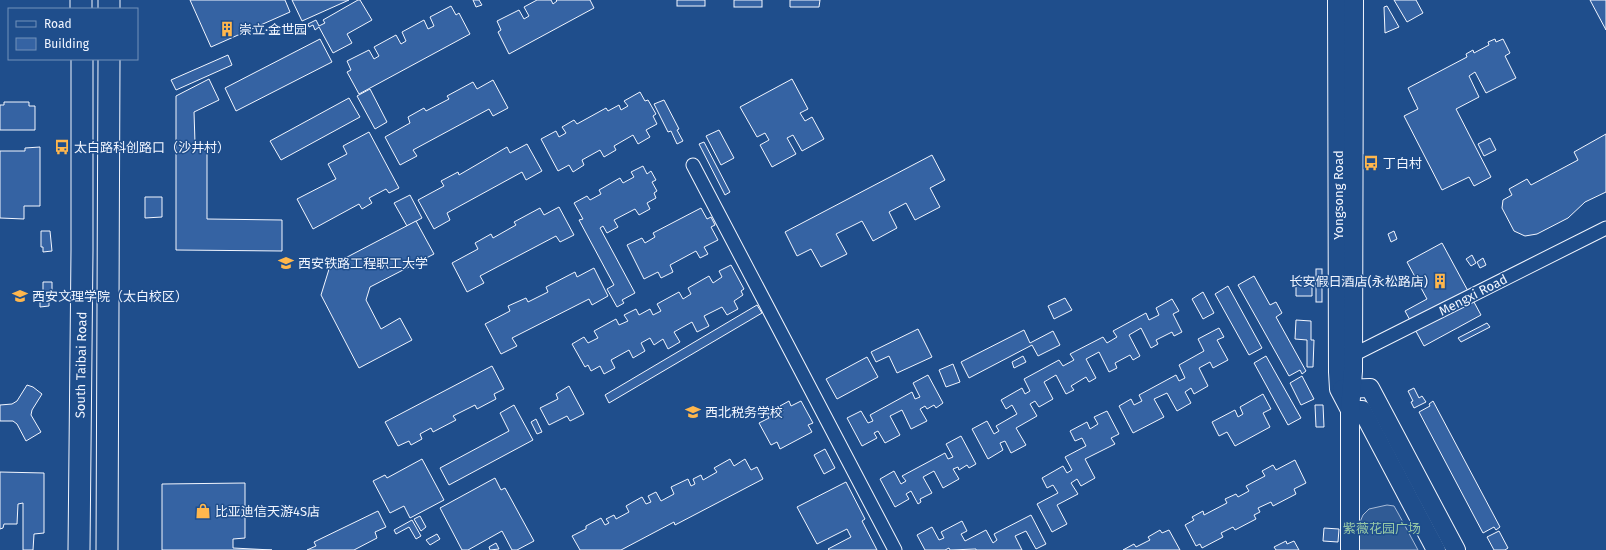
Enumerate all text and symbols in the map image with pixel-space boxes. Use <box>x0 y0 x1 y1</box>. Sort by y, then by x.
legend <box>8 8 138 60</box>
text: Road <box>44 17 72 31</box>
building icon: 崇立·金世园 <box>218 20 236 38</box>
place label: 崇立·金世园 <box>239 22 307 37</box>
text: Building <box>44 37 90 51</box>
bus stop icon: 太白路科创路口（沙井村） <box>53 138 71 156</box>
place label: 太白路科创路口（沙井村） <box>74 140 230 155</box>
street label: Yongsong Road <box>1331 150 1346 240</box>
bus stop icon: 丁白村 <box>1362 154 1380 172</box>
place label: 丁白村 <box>1383 156 1422 171</box>
school or university icon: 西安铁路工程职工大学 <box>277 254 295 272</box>
place label: 西安铁路工程职工大学 <box>298 256 428 271</box>
street label: Mengxi Road <box>1436 271 1510 319</box>
building icon: 长安假日酒店(永松路店) <box>1431 272 1449 290</box>
place label: 长安假日酒店(永松路店) <box>1290 274 1428 289</box>
school or university icon: 西安文理学院（太白校区） <box>11 287 29 305</box>
place label: 西安文理学院（太白校区） <box>32 289 188 304</box>
street label: South Taibai Road <box>73 312 89 418</box>
school or university icon: 西北税务学校 <box>684 403 702 421</box>
place label: 西北税务学校 <box>705 405 783 420</box>
shop icon: 比亚迪信天游4S店 <box>194 502 212 520</box>
place label: 比亚迪信天游4S店 <box>215 504 320 519</box>
park label: 紫薇花园广场 <box>1343 521 1421 536</box>

